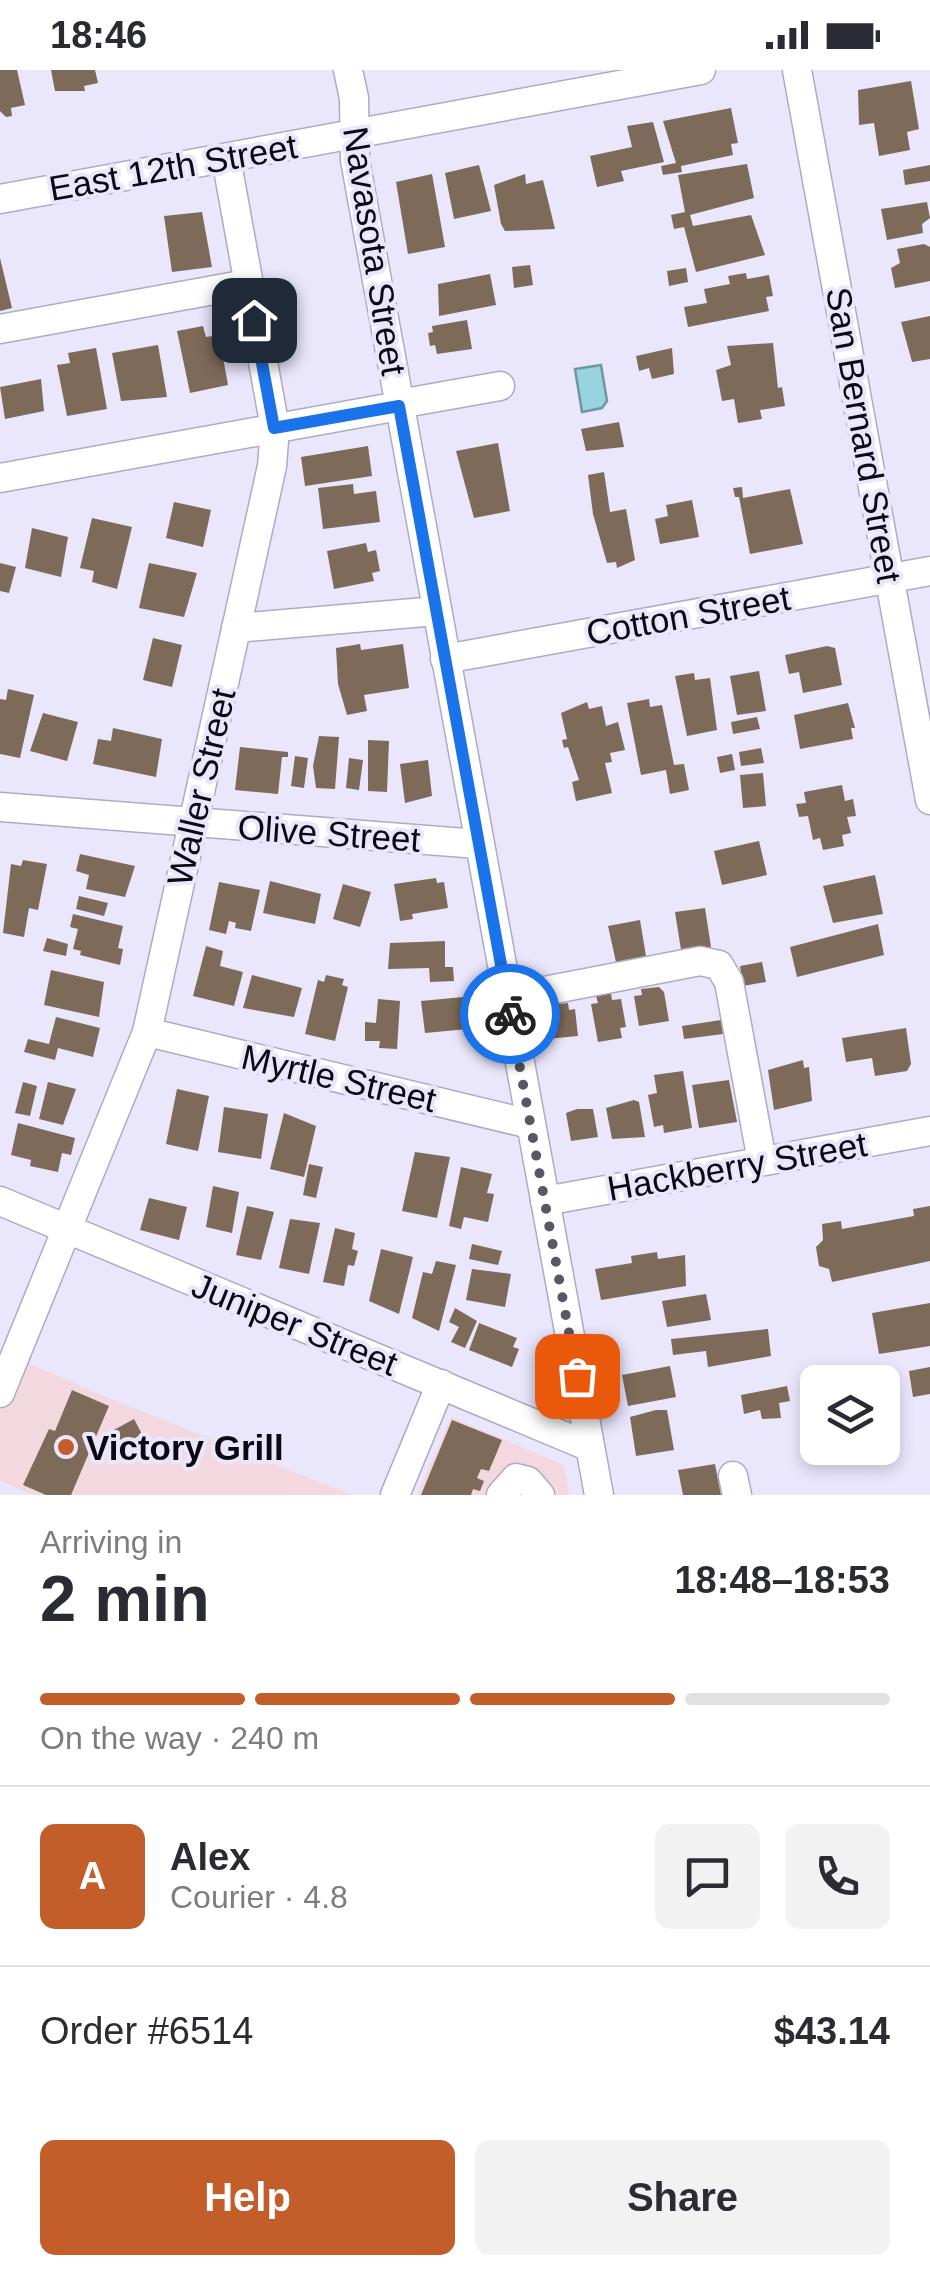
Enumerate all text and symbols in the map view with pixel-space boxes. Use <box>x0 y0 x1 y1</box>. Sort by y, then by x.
text: 18:46 <box>50 14 147 56</box>
street label: Navasota Street <box>336 124 414 378</box>
street label: East 12th Street <box>46 126 300 208</box>
pin <box>212 278 297 363</box>
street label: San Bernard Street <box>819 284 909 586</box>
icon: home <box>227 293 282 348</box>
street label: Cotton Street <box>583 578 793 652</box>
street label: Waller Street <box>159 684 243 889</box>
street label: Olive Street <box>236 807 422 859</box>
courier <box>460 964 560 1064</box>
icon: bike <box>483 987 538 1042</box>
street label: Myrtle Street <box>238 1037 440 1119</box>
street label: Hackberry Street <box>604 1124 870 1208</box>
street label: Juniper Street <box>187 1265 404 1383</box>
pin <box>535 1334 620 1419</box>
icon: bag <box>550 1349 605 1404</box>
map controls <box>800 1365 900 1465</box>
button: layers <box>800 1365 900 1465</box>
place label: Victory Grill <box>86 1428 284 1467</box>
marker: Victory Grill <box>55 1436 77 1458</box>
text: Arriving in <box>40 1524 182 1560</box>
text: 18:48–18:53 <box>674 1559 890 1601</box>
text: 2 min <box>40 1562 210 1635</box>
text: On the way · 240 m <box>40 1720 319 1756</box>
button: chat <box>655 1824 760 1929</box>
button: phone <box>785 1824 890 1929</box>
text: Alex <box>170 1836 250 1878</box>
text: A <box>79 1855 106 1897</box>
text: Courier · 4.8 <box>170 1879 348 1915</box>
text: Order #6514 <box>40 2010 253 2052</box>
text: $43.14 <box>774 2010 890 2052</box>
button: Help <box>40 2140 455 2255</box>
button: Share <box>475 2140 890 2255</box>

